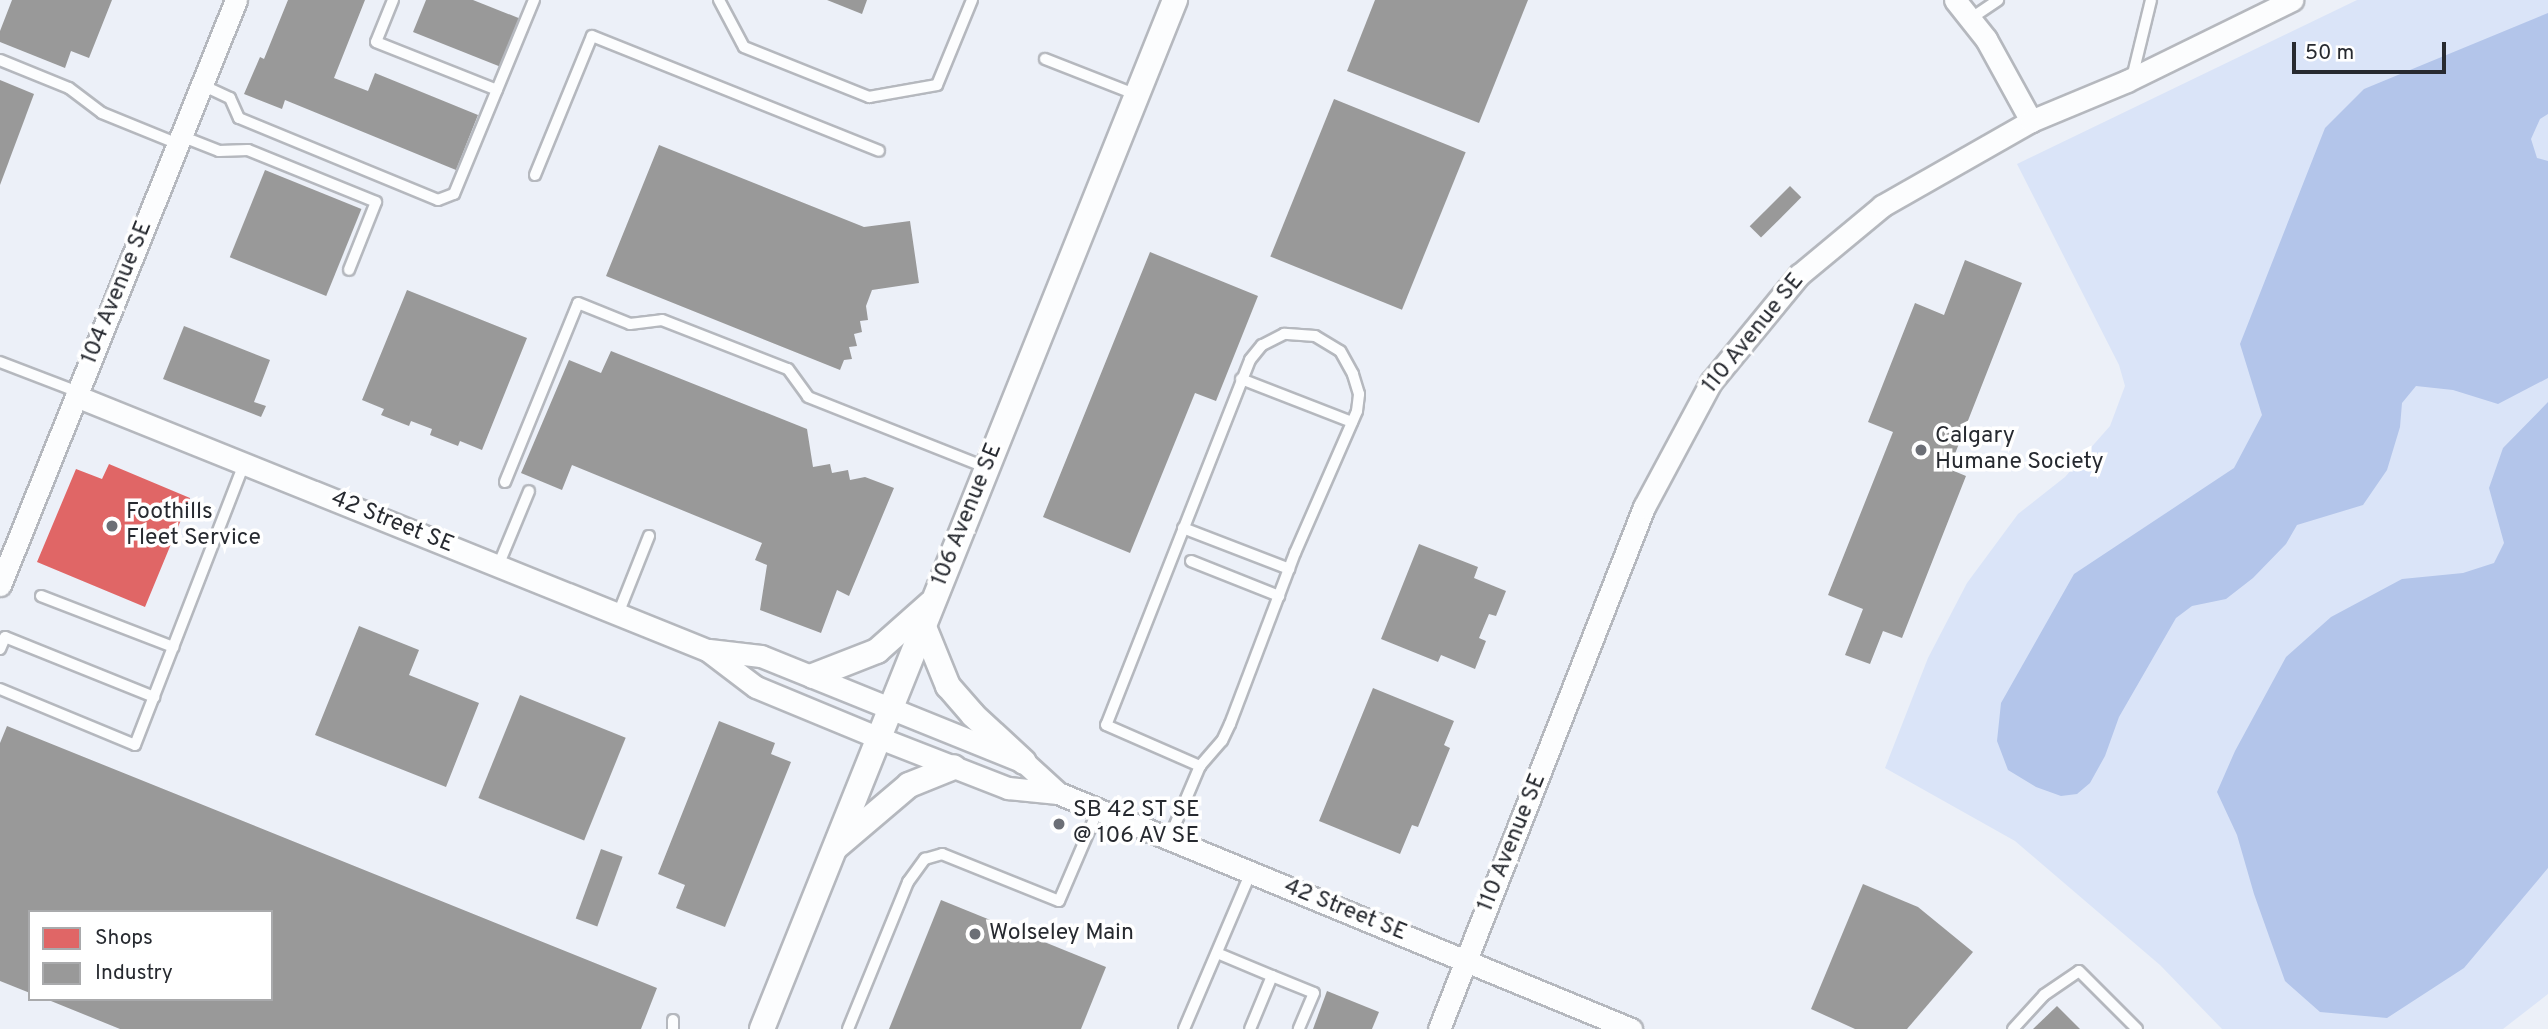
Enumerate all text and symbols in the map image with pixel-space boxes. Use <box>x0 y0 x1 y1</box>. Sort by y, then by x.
scale bar <box>2296 28 2450 72</box>
text: 50 m <box>2305 40 2354 67</box>
street label: 104 Avenue SE <box>77 217 159 369</box>
street label: 110 Avenue SE <box>1697 268 1811 400</box>
place label: Calgary Humane Society <box>1935 423 2104 477</box>
street label: 106 Avenue SE <box>927 439 1009 591</box>
marker: Calgary Humane Society <box>1913 442 1929 458</box>
street label: 42 Street SE <box>327 486 457 560</box>
place label: Foothills Fleet Service <box>126 499 261 553</box>
marker: Foothills Fleet Service <box>104 518 120 534</box>
street label: 110 Avenue SE <box>1473 770 1553 916</box>
place label: SB 42 ST SE @ 106 AV SE <box>1073 797 1201 851</box>
marker: SB 42 ST SE @ 106 AV SE <box>1051 816 1067 832</box>
street label: 42 Street SE <box>1280 874 1410 948</box>
legend <box>28 910 273 1001</box>
place label: Wolseley Main <box>989 920 1134 948</box>
text: Shops <box>95 925 153 952</box>
marker: Wolseley Main <box>967 926 983 942</box>
text: Industry <box>95 960 173 987</box>

